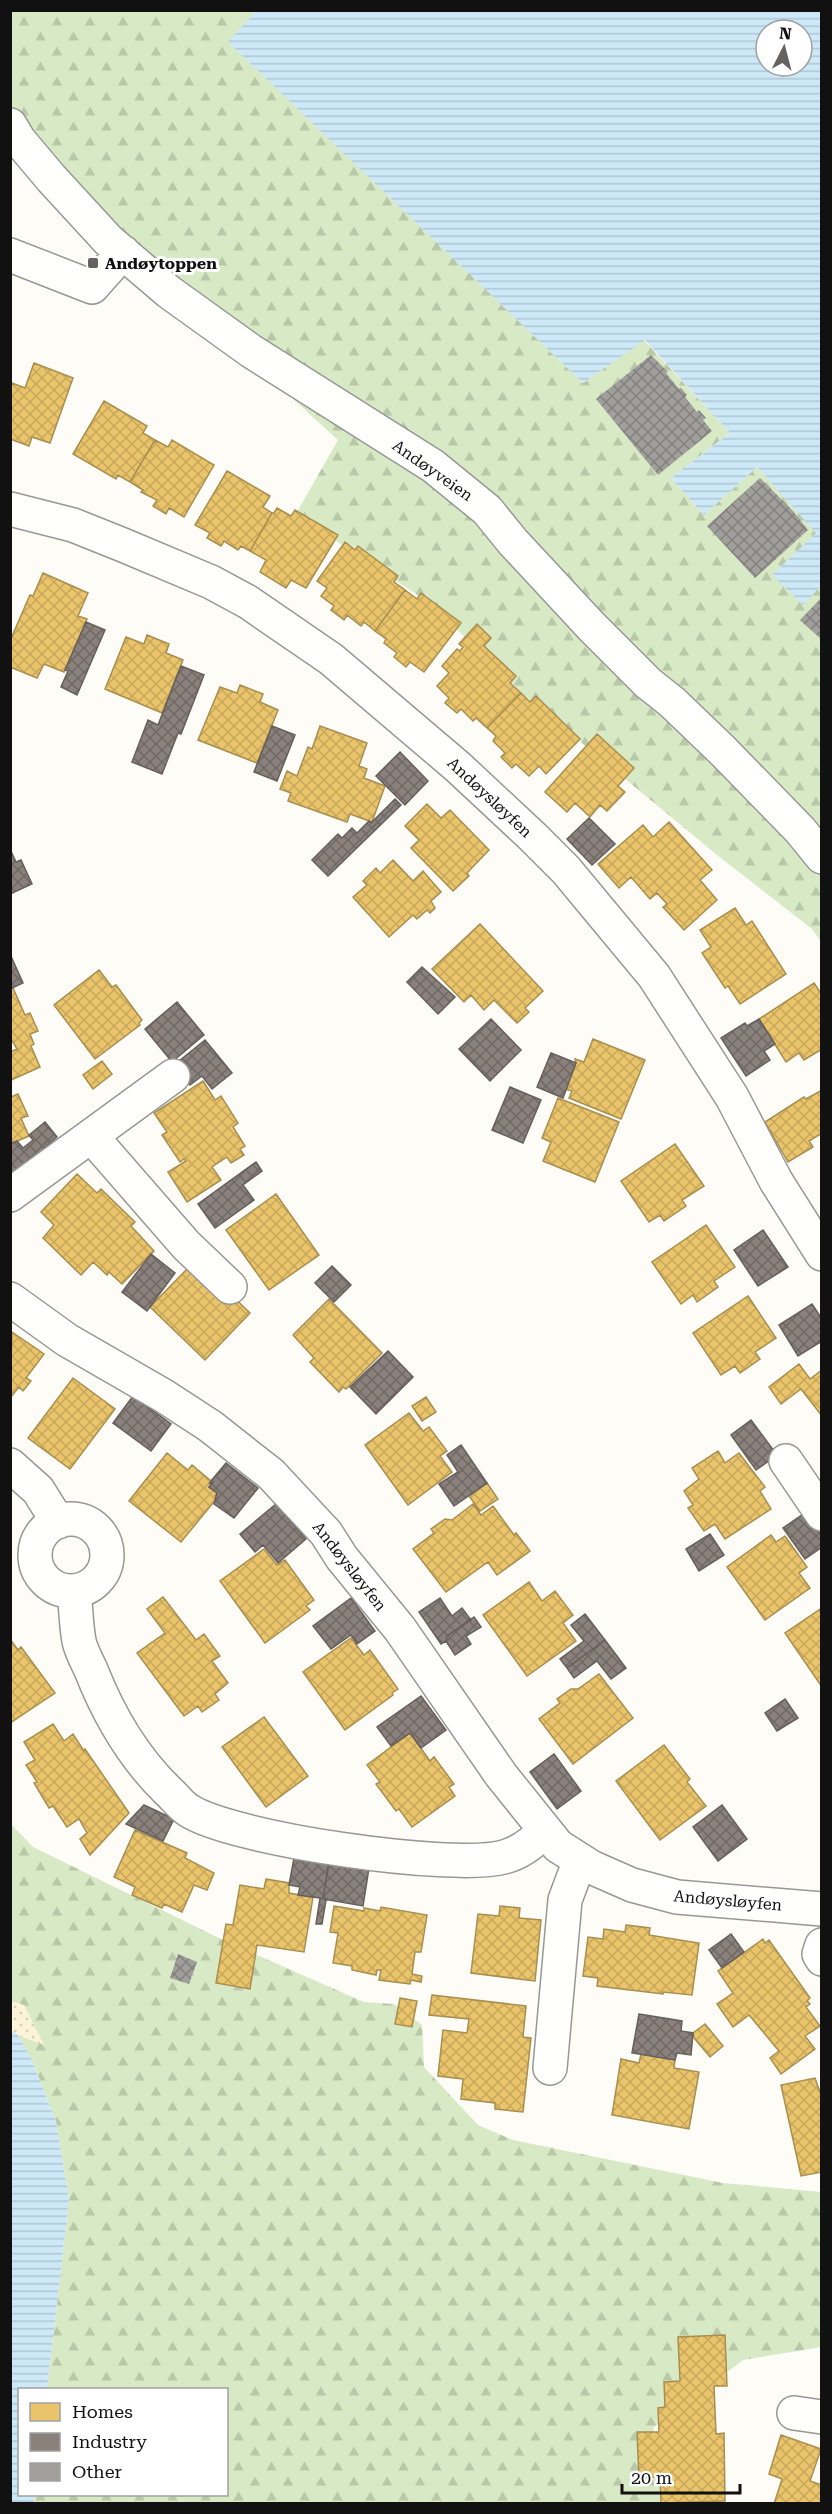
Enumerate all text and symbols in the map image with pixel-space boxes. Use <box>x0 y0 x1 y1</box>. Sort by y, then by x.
north arrow <box>754 18 814 78</box>
text: N <box>778 23 793 44</box>
place label: Andøytoppen <box>105 254 217 273</box>
marker: Andøytoppen <box>86 256 100 270</box>
street label: Andøyveien <box>389 436 477 505</box>
street label: Andøysløyfen <box>443 753 536 841</box>
street label: Andøysløyfen <box>309 1518 391 1615</box>
street label: Andøysløyfen <box>673 1886 783 1915</box>
legend <box>18 2388 228 2496</box>
text: Homes <box>72 2401 133 2422</box>
text: Industry <box>72 2431 147 2452</box>
scale bar <box>622 2457 740 2495</box>
text: Other <box>72 2461 122 2482</box>
text: 20 m <box>631 2467 672 2488</box>

